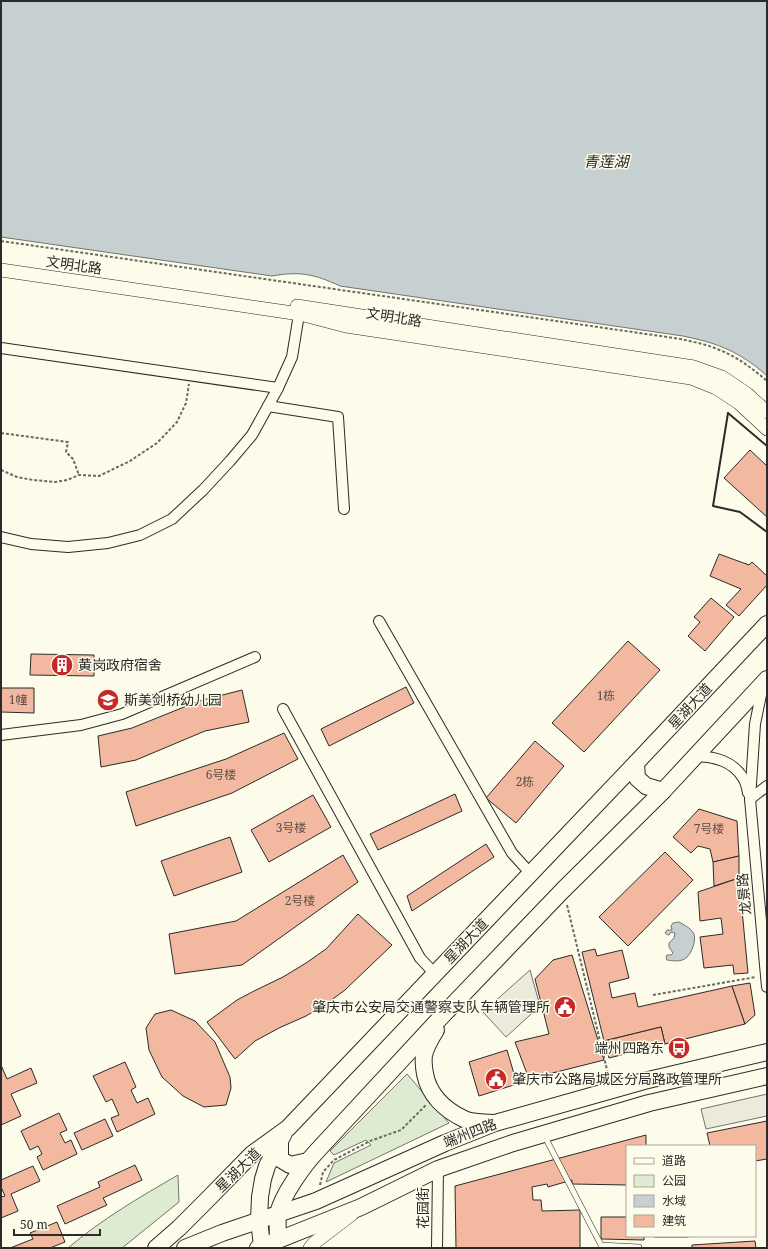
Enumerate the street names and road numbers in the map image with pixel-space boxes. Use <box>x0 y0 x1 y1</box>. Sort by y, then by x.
street label: 文明北路 <box>45 251 103 278</box>
street label: 文明北路 <box>365 303 423 330</box>
street label: 星湖大道 <box>664 679 716 733</box>
street label: 龙景路 <box>732 872 755 916</box>
street label: 星湖大道 <box>439 914 492 967</box>
street label: 端州四路 <box>440 1114 499 1151</box>
street label: 星湖大道 <box>211 1143 264 1196</box>
street label: 花园街 <box>413 1187 432 1229</box>

